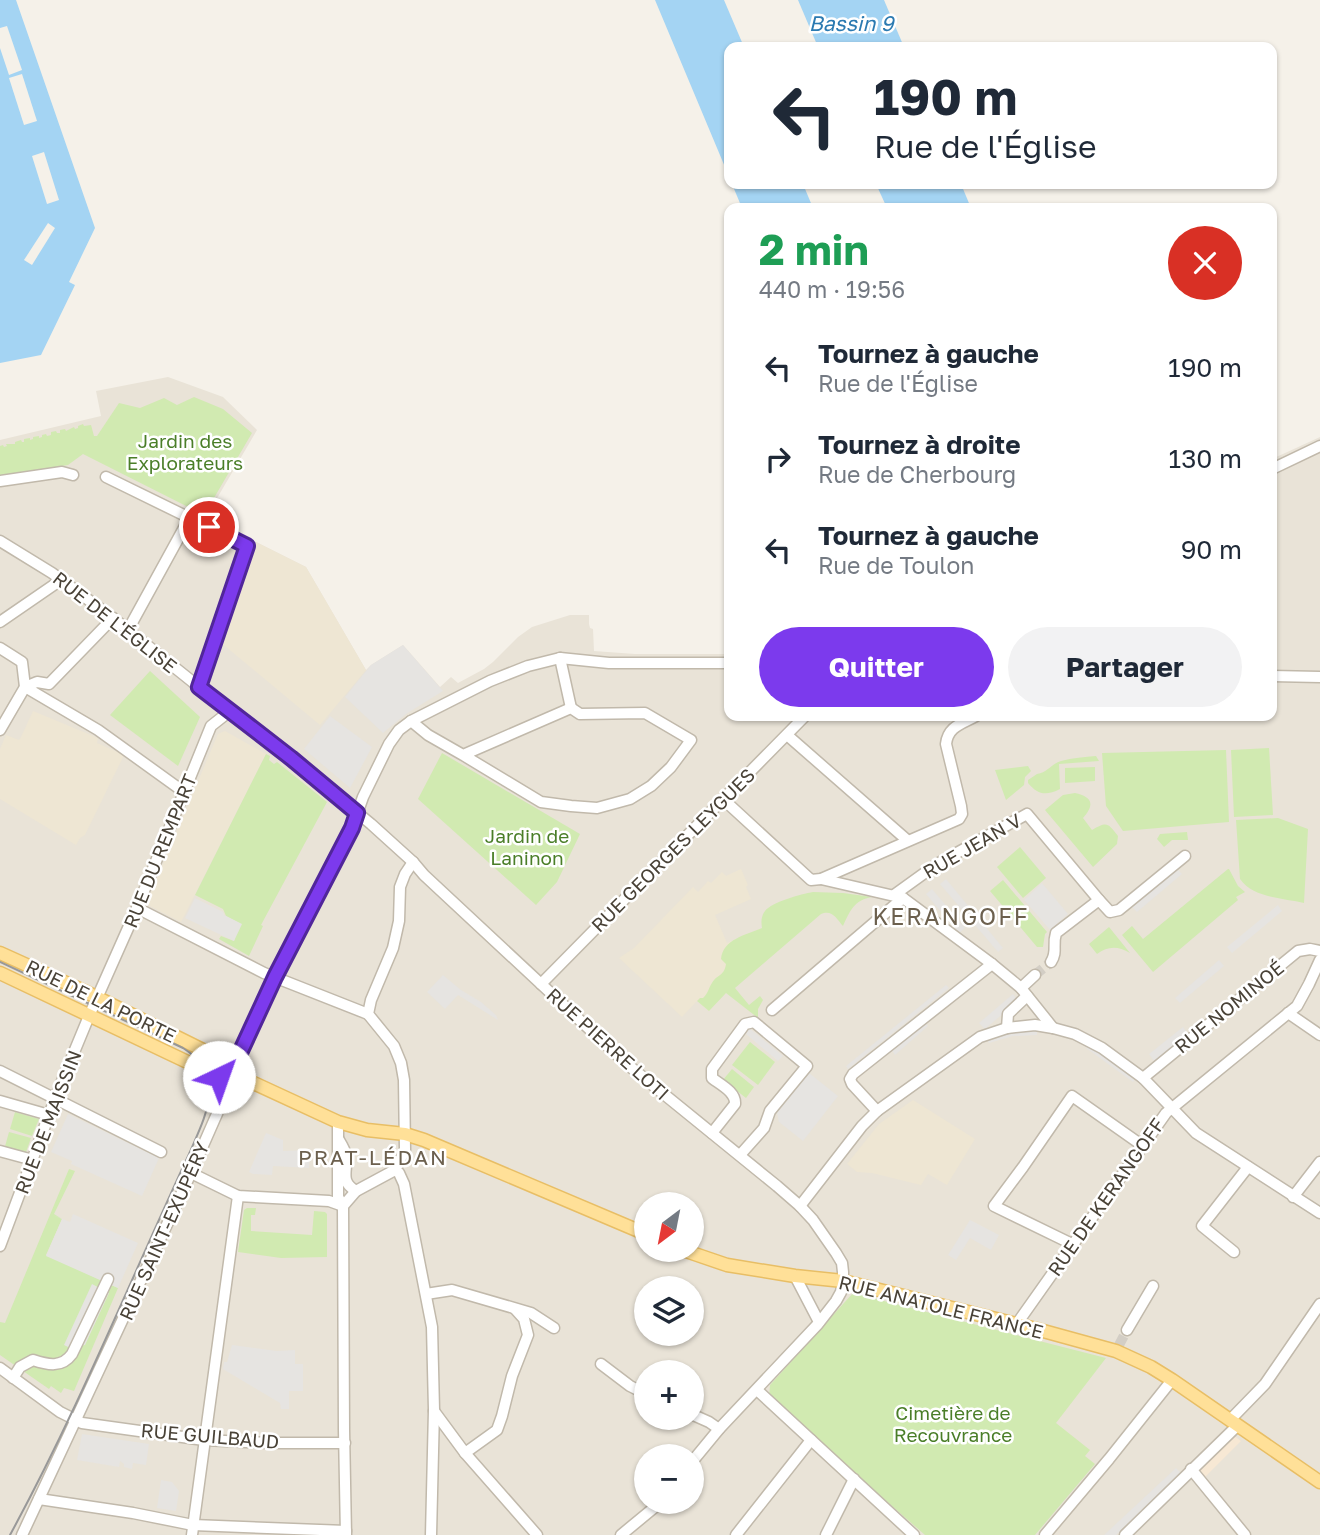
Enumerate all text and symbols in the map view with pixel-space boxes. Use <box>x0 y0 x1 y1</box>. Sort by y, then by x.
water label: Bassin 9 <box>809 10 896 36</box>
text: 190 m <box>874 67 1017 126</box>
icon: left <box>759 70 850 161</box>
text: Rue de l'Église <box>874 127 1097 165</box>
text: 2 min <box>759 224 869 274</box>
button: close <box>1168 226 1242 300</box>
text: 440 m · 19:56 <box>759 275 905 303</box>
text: Tournez à gauche <box>818 338 1039 369</box>
icon: left <box>759 349 797 387</box>
text: 190 m <box>1168 352 1242 383</box>
text: Rue de l'Église <box>818 369 978 397</box>
park label: Jardin des Explorateurs <box>127 429 243 474</box>
text: Tournez à droite <box>818 429 1021 460</box>
icon: right <box>759 440 797 478</box>
text: 130 m <box>1169 443 1242 474</box>
text: Rue de Cherbourg <box>818 460 1016 488</box>
pin <box>179 497 239 557</box>
icon: arrive <box>190 508 228 546</box>
text: Tournez à gauche <box>818 520 1039 551</box>
icon: left <box>759 531 797 569</box>
text: 90 m <box>1181 534 1242 565</box>
text: Rue de Toulon <box>818 551 974 579</box>
street label: RUE DE L'ÉGLISE <box>49 566 182 677</box>
button: Quitter <box>759 627 994 707</box>
button: Partager <box>1008 627 1242 707</box>
street label: RUE GEORGES LEYGUES <box>586 763 759 936</box>
street label: RUE DU REMPART <box>118 770 201 931</box>
street label: RUE JEAN V <box>918 808 1025 883</box>
park label: Jardin de Laninon <box>485 824 569 869</box>
district label: KERANGOFF <box>872 902 1030 930</box>
street label: RUE DE LA PORTE <box>22 954 180 1047</box>
street label: RUE NOMINOÉ <box>1169 956 1288 1058</box>
street label: RUE PIERRE LOTI <box>542 983 674 1105</box>
position arrow <box>182 1040 256 1114</box>
street label: RUE DE MAISSIN <box>9 1047 86 1197</box>
street label: RUE DE KERANGOFF <box>1042 1113 1169 1280</box>
street label: RUE SAINT-EXUPÉRY <box>114 1138 213 1324</box>
district label: PRAT-LÉDAN <box>298 1144 448 1170</box>
north arrow <box>634 1192 704 1262</box>
map controls <box>634 1192 704 1514</box>
street label: RUE ANATOLE FRANCE <box>837 1270 1046 1343</box>
button: layers <box>634 1276 704 1346</box>
button: + <box>634 1360 704 1430</box>
park label: Cimetière de Recouvrance <box>894 1401 1012 1446</box>
street label: RUE GUILBAUD <box>140 1418 280 1453</box>
button: − <box>634 1444 704 1514</box>

